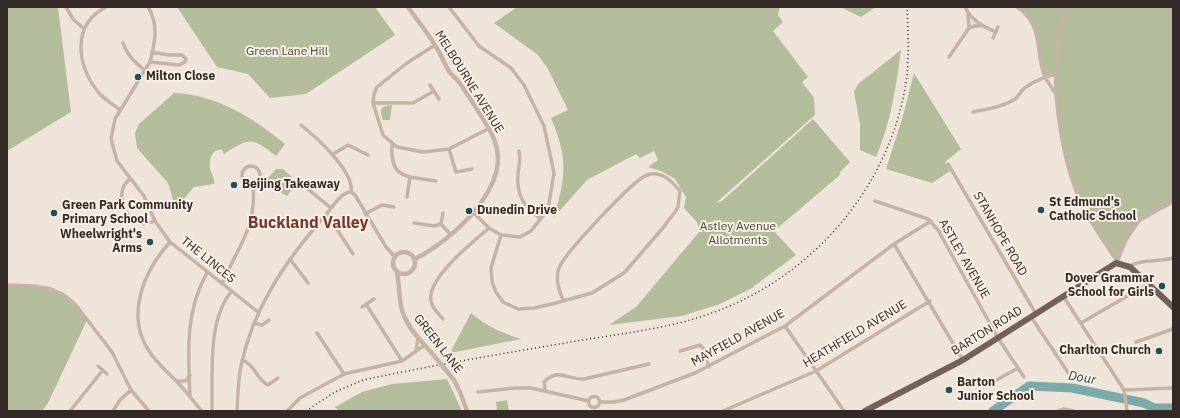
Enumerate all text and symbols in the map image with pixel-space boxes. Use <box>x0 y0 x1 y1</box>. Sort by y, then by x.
street label: MELBOURNE AVENUE <box>432 28 506 136</box>
park label: Green Lane Hill <box>246 45 328 59</box>
place label: Milton Close <box>146 70 215 84</box>
marker: Milton Close <box>133 72 143 82</box>
place label: Beijing Takeaway <box>242 178 340 192</box>
marker: Beijing Takeaway <box>229 180 239 190</box>
street label: STANHOPE ROAD <box>970 189 1030 279</box>
place label: St Edmund's Catholic School <box>1049 196 1136 224</box>
place label: Green Park Community Primary School <box>62 199 193 227</box>
place label: Dunedin Drive <box>477 204 557 218</box>
marker: St Edmund's Catholic School <box>1036 205 1046 215</box>
marker: Dunedin Drive <box>464 206 474 216</box>
marker: Green Park Community Primary School <box>49 208 59 218</box>
district label: Buckland Valley <box>248 213 368 233</box>
street label: ASTLEY AVENUE <box>935 217 993 301</box>
park label: Astley Avenue Allotments <box>700 220 776 248</box>
place label: Wheelwright's Arms <box>60 228 142 256</box>
street label: THE LINCES <box>178 234 238 286</box>
marker: Wheelwright's Arms <box>145 237 155 247</box>
place label: Dover Grammar School for Girls <box>1065 272 1154 300</box>
marker: Dover Grammar School for Girls <box>1157 281 1167 291</box>
street label: HEATHFIELD AVENUE <box>801 297 909 371</box>
street label: BARTON ROAD <box>949 303 1025 359</box>
street label: MAYFIELD AVENUE <box>689 306 787 370</box>
street label: GREEN LANE <box>411 312 465 376</box>
place label: Charlton Church <box>1059 344 1151 358</box>
marker: Charlton Church <box>1154 346 1164 356</box>
water label: Dour <box>1067 368 1097 388</box>
place label: Barton Junior School <box>957 376 1034 404</box>
marker: Barton Junior School <box>944 385 954 395</box>

